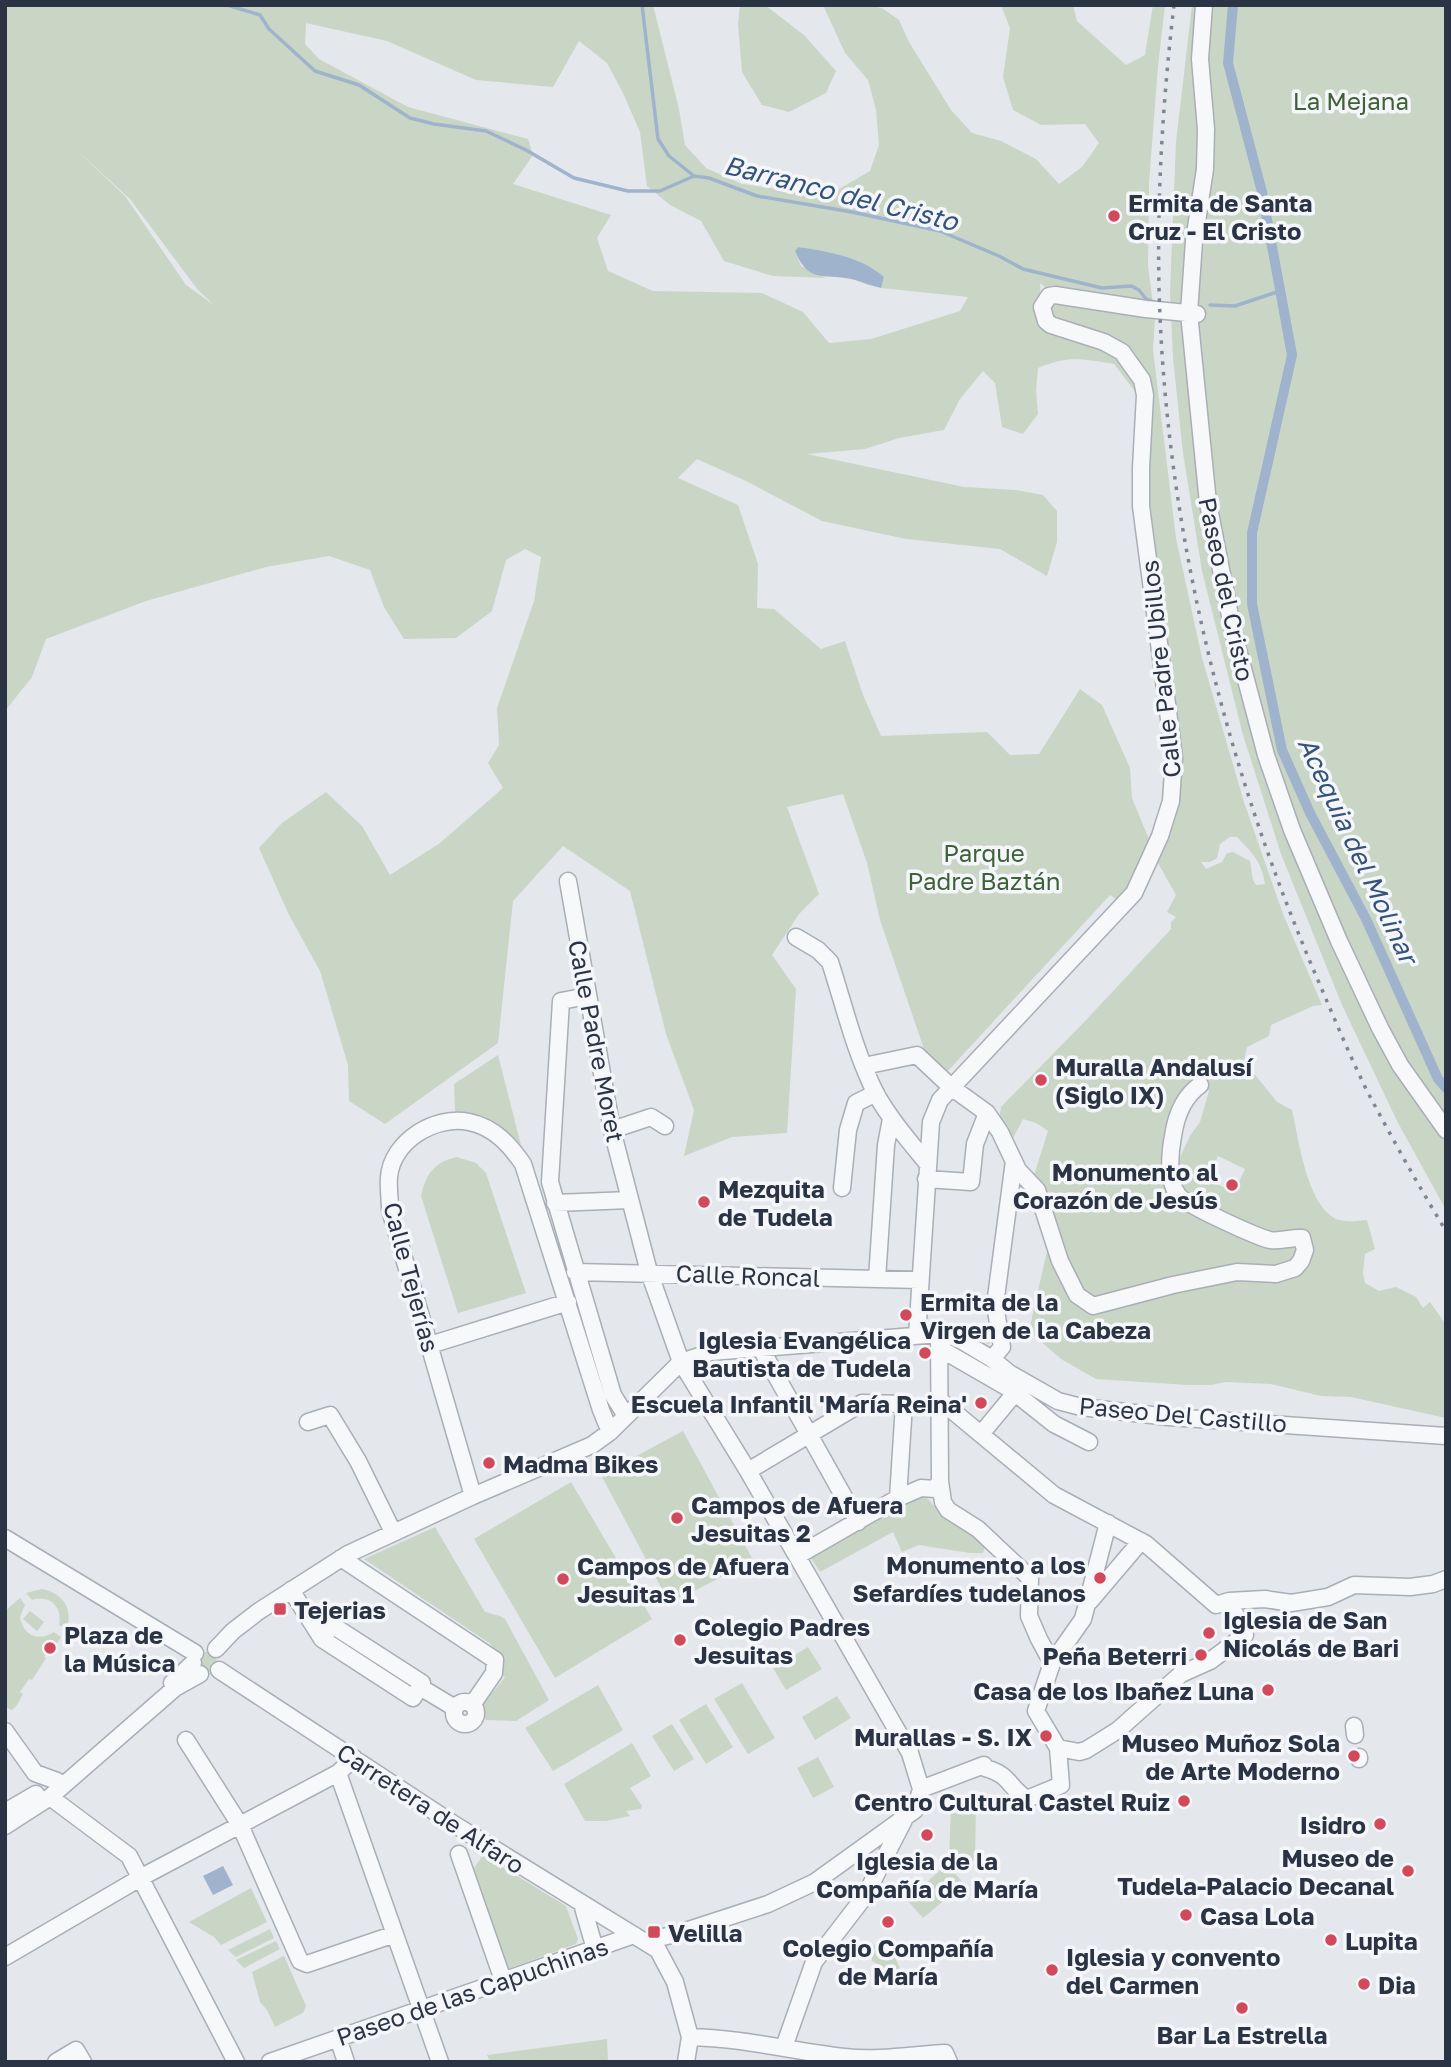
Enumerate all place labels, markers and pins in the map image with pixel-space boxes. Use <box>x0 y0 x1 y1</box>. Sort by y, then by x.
place label: Ermita de Santa Cruz - El Cristo <box>1128 188 1312 245</box>
marker: Ermita de Santa Cruz - El Cristo <box>1106 208 1122 224</box>
place label: Muralla Andalusí (Siglo IX) <box>1055 1052 1255 1109</box>
marker: Muralla Andalusí (Siglo IX) <box>1033 1072 1049 1088</box>
place label: Monumento al Corazón de Jesús <box>1013 1157 1218 1214</box>
place label: Mezquita de Tudela <box>718 1174 833 1231</box>
marker: Monumento al Corazón de Jesús <box>1224 1177 1240 1193</box>
marker: Mezquita de Tudela <box>696 1194 712 1210</box>
place label: Ermita de la Virgen de la Cabeza <box>920 1287 1151 1344</box>
marker: Ermita de la Virgen de la Cabeza <box>898 1307 914 1323</box>
place label: Iglesia Evangélica Bautista de Tudela <box>692 1325 911 1382</box>
marker: Iglesia Evangélica Bautista de Tudela <box>917 1345 933 1361</box>
place label: Escuela Infantil 'María Reina' <box>631 1389 967 1418</box>
marker: Escuela Infantil 'María Reina' <box>973 1395 989 1411</box>
place label: Madma Bikes <box>503 1449 659 1478</box>
marker: Madma Bikes <box>481 1455 497 1471</box>
place label: Campos de Afuera Jesuitas 2 <box>691 1490 903 1547</box>
marker: Campos de Afuera Jesuitas 2 <box>669 1510 685 1526</box>
place label: Monumento a los Sefardíes tudelanos <box>853 1550 1086 1607</box>
place label: Campos de Afuera Jesuitas 1 <box>577 1551 789 1608</box>
marker: Monumento a los Sefardíes tudelanos <box>1092 1570 1108 1586</box>
marker: Campos de Afuera Jesuitas 1 <box>555 1571 571 1587</box>
place label: Tejerias <box>294 1595 386 1624</box>
marker: Tejerias <box>272 1601 288 1617</box>
place label: Iglesia de San Nicolás de Bari <box>1223 1605 1399 1662</box>
place label: Colegio Padres Jesuitas <box>694 1612 870 1669</box>
place label: Plaza de la Música <box>64 1620 175 1677</box>
marker: Iglesia de San Nicolás de Bari <box>1201 1625 1217 1641</box>
marker: Colegio Padres Jesuitas <box>672 1632 688 1648</box>
marker: Plaza de la Música <box>42 1640 58 1656</box>
place label: Peña Beterri <box>1043 1641 1187 1670</box>
marker: Peña Beterri <box>1193 1647 1209 1663</box>
place label: Casa de los Ibañez Luna <box>973 1676 1254 1705</box>
marker: Casa de los Ibañez Luna <box>1260 1682 1276 1698</box>
place label: Murallas - S. IX <box>854 1722 1032 1751</box>
marker: Murallas - S. IX <box>1038 1728 1054 1744</box>
place label: Museo Muñoz Sola de Arte Moderno <box>1121 1728 1340 1785</box>
marker: Museo Muñoz Sola de Arte Moderno <box>1346 1748 1362 1764</box>
place label: Centro Cultural Castel Ruiz <box>854 1787 1170 1816</box>
marker: Centro Cultural Castel Ruiz <box>1176 1793 1192 1809</box>
place label: Isidro <box>1300 1810 1366 1839</box>
marker: Isidro <box>1372 1816 1388 1832</box>
marker: Iglesia de la Compañía de María <box>919 1827 935 1843</box>
place label: Museo de Tudela-Palacio Decanal <box>1117 1843 1394 1900</box>
place label: Iglesia de la Compañía de María <box>816 1846 1038 1903</box>
marker: Museo de Tudela-Palacio Decanal <box>1400 1863 1416 1879</box>
place label: Casa Lola <box>1200 1901 1314 1930</box>
marker: Casa Lola <box>1178 1907 1194 1923</box>
marker: Colegio Compañía de María <box>880 1914 896 1930</box>
place label: Velilla <box>668 1918 742 1947</box>
marker: Velilla <box>646 1924 662 1940</box>
place label: Lupita <box>1345 1926 1418 1955</box>
marker: Lupita <box>1323 1932 1339 1948</box>
place label: Colegio Compañía de María <box>782 1933 994 1990</box>
place label: Iglesia y convento del Carmen <box>1066 1942 1280 1999</box>
marker: Iglesia y convento del Carmen <box>1044 1962 1060 1978</box>
place label: Dia <box>1378 1970 1416 1999</box>
marker: Dia <box>1356 1976 1372 1992</box>
marker: Bar La Estrella <box>1234 2000 1250 2016</box>
place label: Bar La Estrella <box>1156 2020 1328 2049</box>

